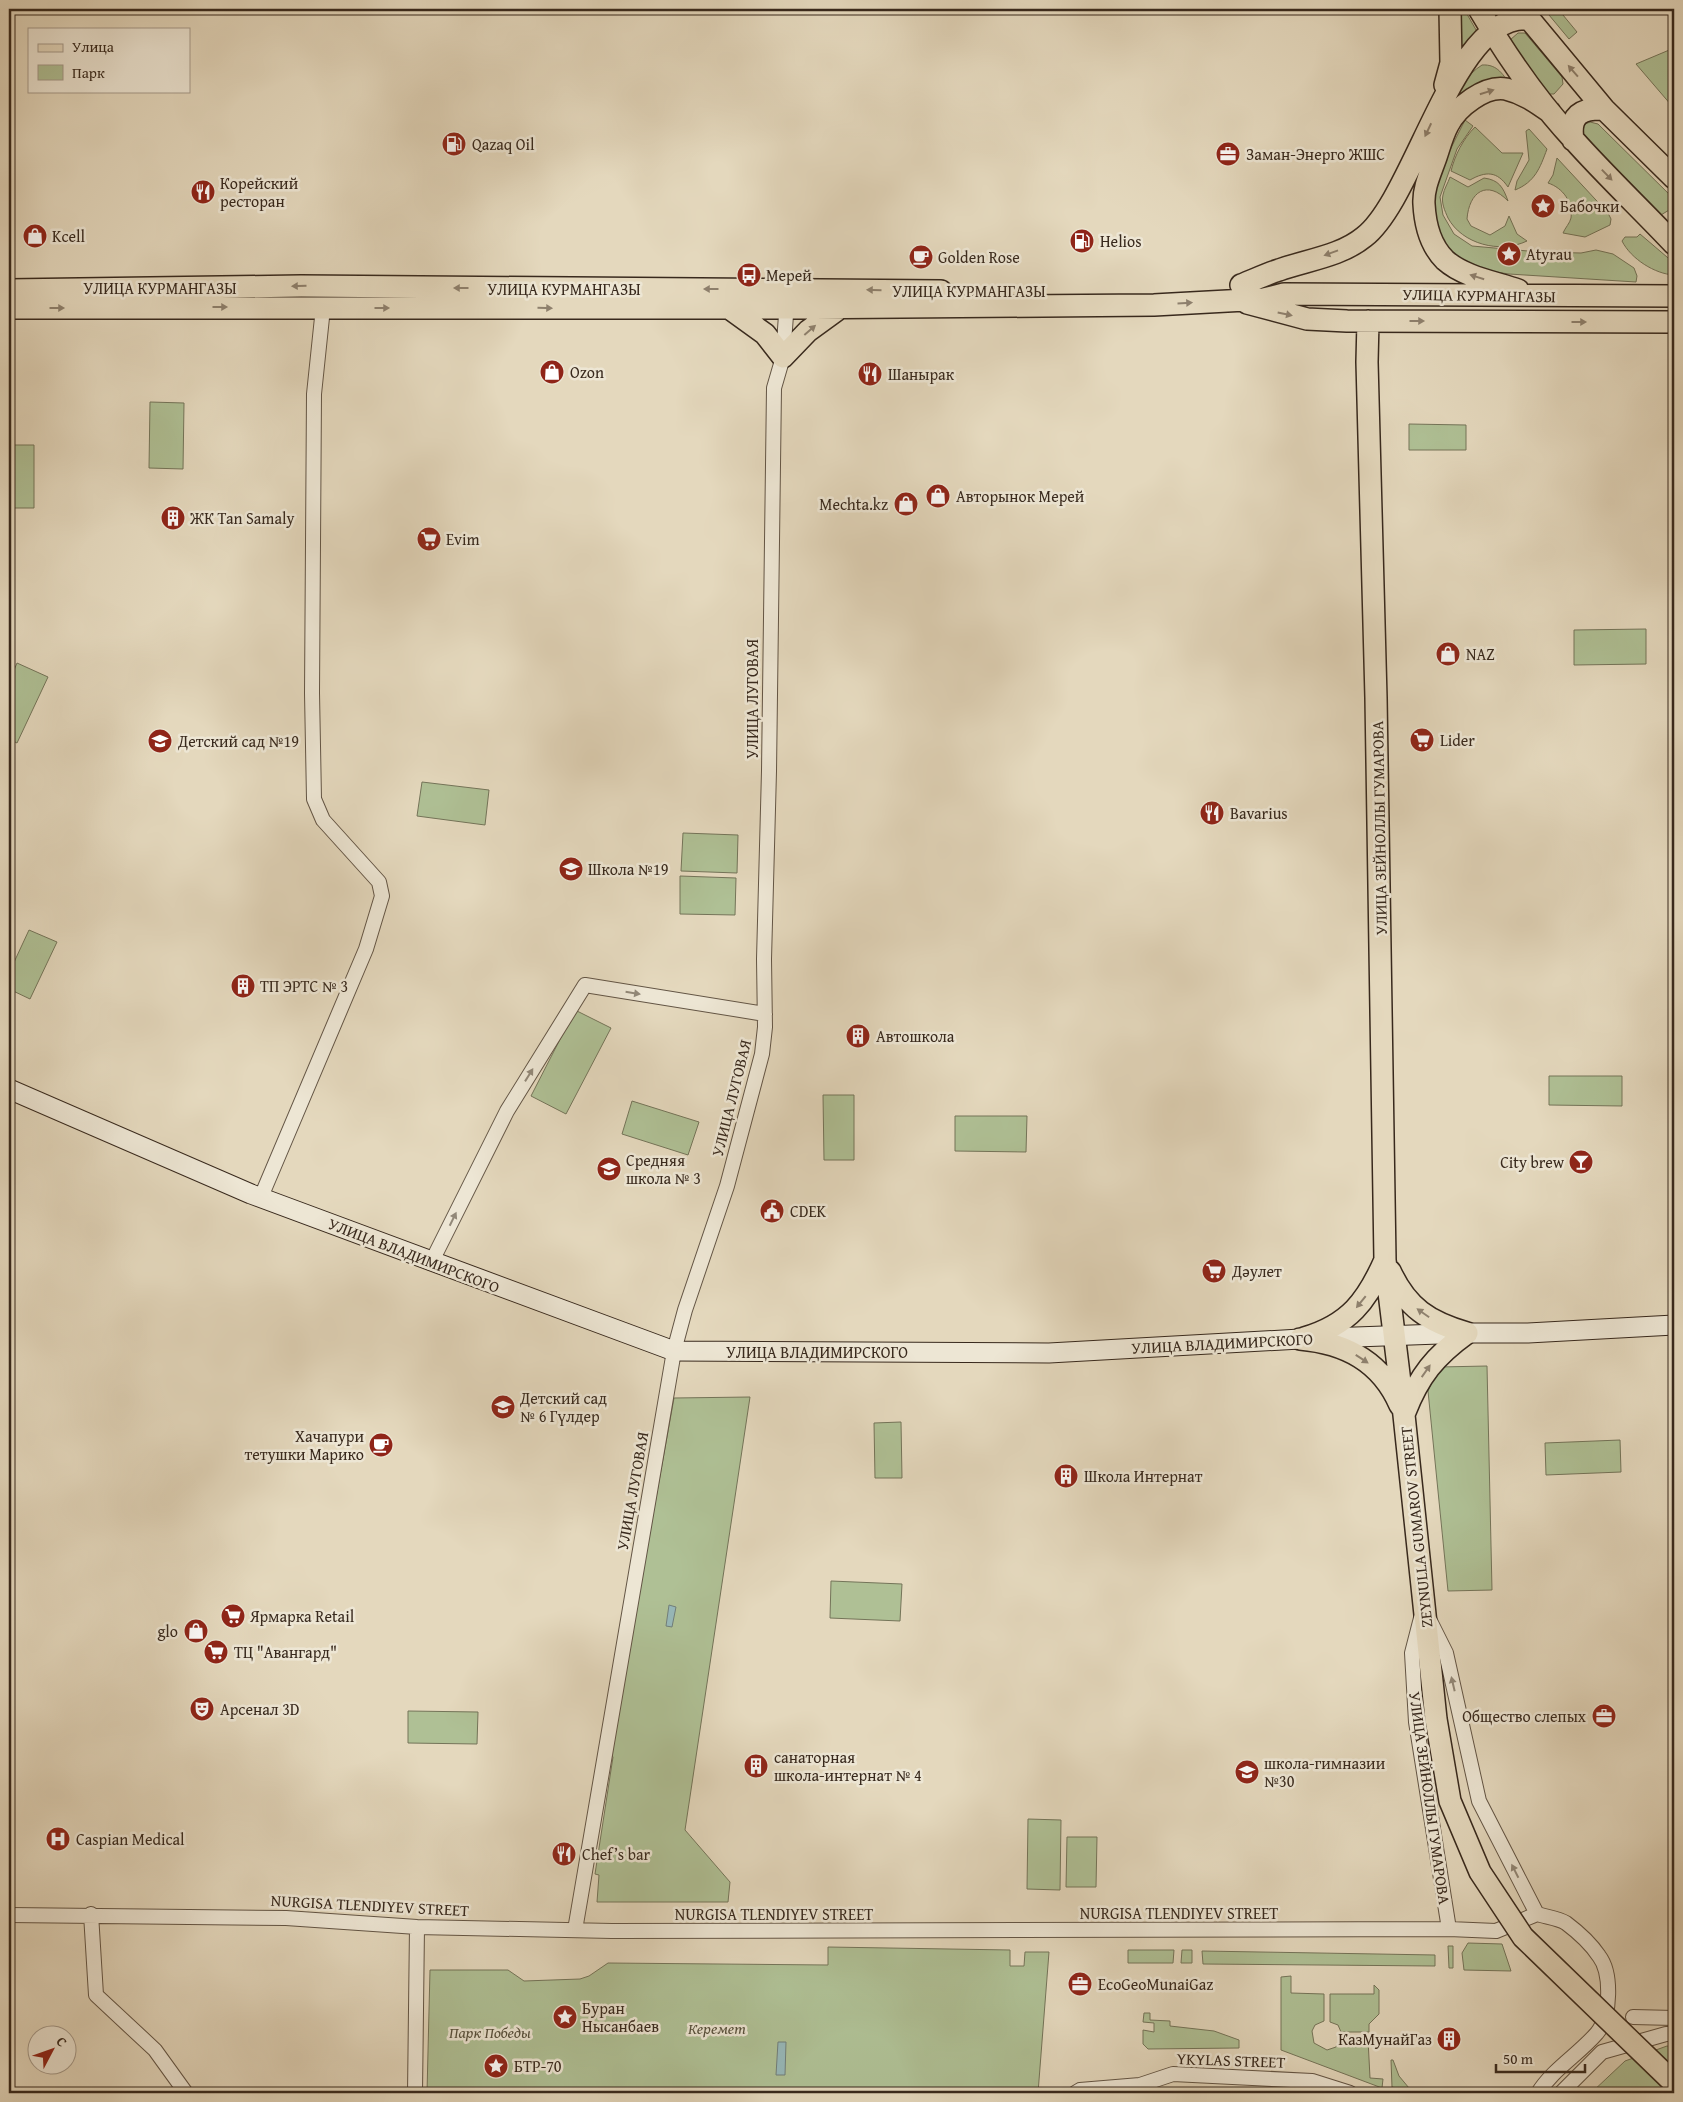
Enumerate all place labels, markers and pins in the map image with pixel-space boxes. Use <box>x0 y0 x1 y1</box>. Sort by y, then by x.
fuel station icon: Qazaq Oil <box>441 131 467 157</box>
place label: Qazaq Oil <box>472 132 535 156</box>
office icon: Заман-Энерго ЖШС <box>1215 141 1241 167</box>
place label: Заман-Энерго ЖШС <box>1246 142 1385 166</box>
place label: Корейский ресторан <box>220 171 299 213</box>
restaurant icon: Корейский ресторан <box>190 179 216 205</box>
place icon: Бабочки <box>1530 193 1556 219</box>
place label: Бабочки <box>1560 194 1620 218</box>
shop icon: Kcell <box>22 223 48 249</box>
place label: Kcell <box>52 224 86 248</box>
fuel station icon: Helios <box>1069 228 1095 254</box>
place label: Helios <box>1100 229 1142 253</box>
place icon: Atyrau <box>1496 241 1522 267</box>
place label: Atyrau <box>1526 242 1572 266</box>
cafe icon: Golden Rose <box>908 244 934 270</box>
place label: Golden Rose <box>938 245 1020 269</box>
bus stop icon: Мерей <box>736 262 762 288</box>
place label: Мерей <box>766 263 812 287</box>
shop icon: Ozon <box>539 359 565 385</box>
place label: Ozon <box>570 360 604 384</box>
restaurant icon: Шанырак <box>857 361 883 387</box>
place label: Шанырак <box>888 362 955 386</box>
shop icon: Авторынок Мерей <box>925 483 951 509</box>
place label: Авторынок Мерей <box>956 484 1085 508</box>
shop icon: Mechta.kz <box>893 491 919 517</box>
place label: Mechta.kz <box>819 492 888 516</box>
building icon: ЖК Tan Samaly <box>160 505 186 531</box>
place label: ЖК Tan Samaly <box>189 506 294 530</box>
supermarket icon: Evim <box>416 526 442 552</box>
place label: Evim <box>446 527 480 551</box>
shop icon: NAZ <box>1435 641 1461 667</box>
place label: NAZ <box>1466 642 1495 666</box>
supermarket icon: Lider <box>1409 727 1435 753</box>
school or university icon: Детский сад №19 <box>147 728 173 754</box>
place label: Lider <box>1440 728 1475 752</box>
place label: Детский сад №19 <box>177 729 299 753</box>
restaurant icon: Bavarius <box>1199 800 1225 826</box>
place label: Bavarius <box>1230 801 1288 825</box>
school or university icon: Школа №19 <box>558 856 584 882</box>
place label: Школа №19 <box>588 857 669 881</box>
building icon: ТП ЭРТС № 3 <box>230 973 256 999</box>
place label: ТП ЭРТС № 3 <box>260 974 348 998</box>
building icon: Автошкола <box>845 1023 871 1049</box>
place label: Автошкола <box>876 1024 955 1048</box>
place label: Средняя школа № 3 <box>626 1148 701 1190</box>
bar icon: City brew <box>1568 1149 1594 1175</box>
place label: City brew <box>1500 1150 1565 1174</box>
school or university icon: Средняя школа № 3 <box>596 1156 622 1182</box>
public building icon: CDEK <box>759 1198 785 1224</box>
place label: CDEK <box>790 1199 827 1223</box>
supermarket icon: Дәулет <box>1201 1258 1227 1284</box>
place label: Дәулет <box>1231 1259 1282 1283</box>
place label: Детский сад № 6 Гүлдер <box>519 1386 607 1428</box>
school or university icon: Детский сад № 6 Гүлдер <box>490 1394 516 1420</box>
place label: Хачапури тетушки Марико <box>245 1424 364 1466</box>
cafe icon: Хачапури тетушки Марико <box>368 1432 394 1458</box>
building icon: Школа Интернат <box>1053 1463 1079 1489</box>
place label: Школа Интернат <box>1084 1464 1203 1488</box>
supermarket icon: Ярмарка Retail <box>220 1603 246 1629</box>
place label: Ярмарка Retail <box>249 1604 355 1628</box>
shop icon: glo <box>183 1618 209 1644</box>
place label: glo <box>157 1619 178 1643</box>
supermarket icon: ТЦ "Авангард" <box>203 1639 229 1665</box>
place label: ТЦ "Авангард" <box>234 1640 337 1664</box>
theatre icon: Арсенал 3D <box>189 1696 215 1722</box>
place label: Арсенал 3D <box>220 1697 300 1721</box>
office icon: Общество слепых <box>1591 1703 1617 1729</box>
place label: Общество слепых <box>1462 1704 1587 1728</box>
place label: санаторная школа-интернат № 4 <box>774 1745 922 1787</box>
place label: школа-гимназии №30 <box>1264 1751 1386 1793</box>
building icon: санаторная школа-интернат № 4 <box>743 1753 769 1779</box>
school or university icon: школа-гимназии №30 <box>1234 1759 1260 1785</box>
hospital icon: Caspian Medical <box>45 1826 71 1852</box>
place label: Caspian Medical <box>76 1827 185 1851</box>
restaurant icon: Chef’s bar <box>551 1841 577 1867</box>
place label: Chef’s bar <box>582 1842 651 1866</box>
office icon: EcoGeoMunaiGaz <box>1067 1971 1093 1997</box>
place label: EcoGeoMunaiGaz <box>1098 1972 1213 1996</box>
place label: Буран Нысанбаев <box>582 1996 659 2038</box>
place icon: Буран Нысанбаев <box>552 2004 578 2030</box>
building icon: КазМунайГаз <box>1436 2026 1462 2052</box>
place label: КазМунайГаз <box>1338 2027 1432 2051</box>
place icon: БТР-70 <box>483 2053 509 2079</box>
place label: БТР-70 <box>514 2054 562 2078</box>

